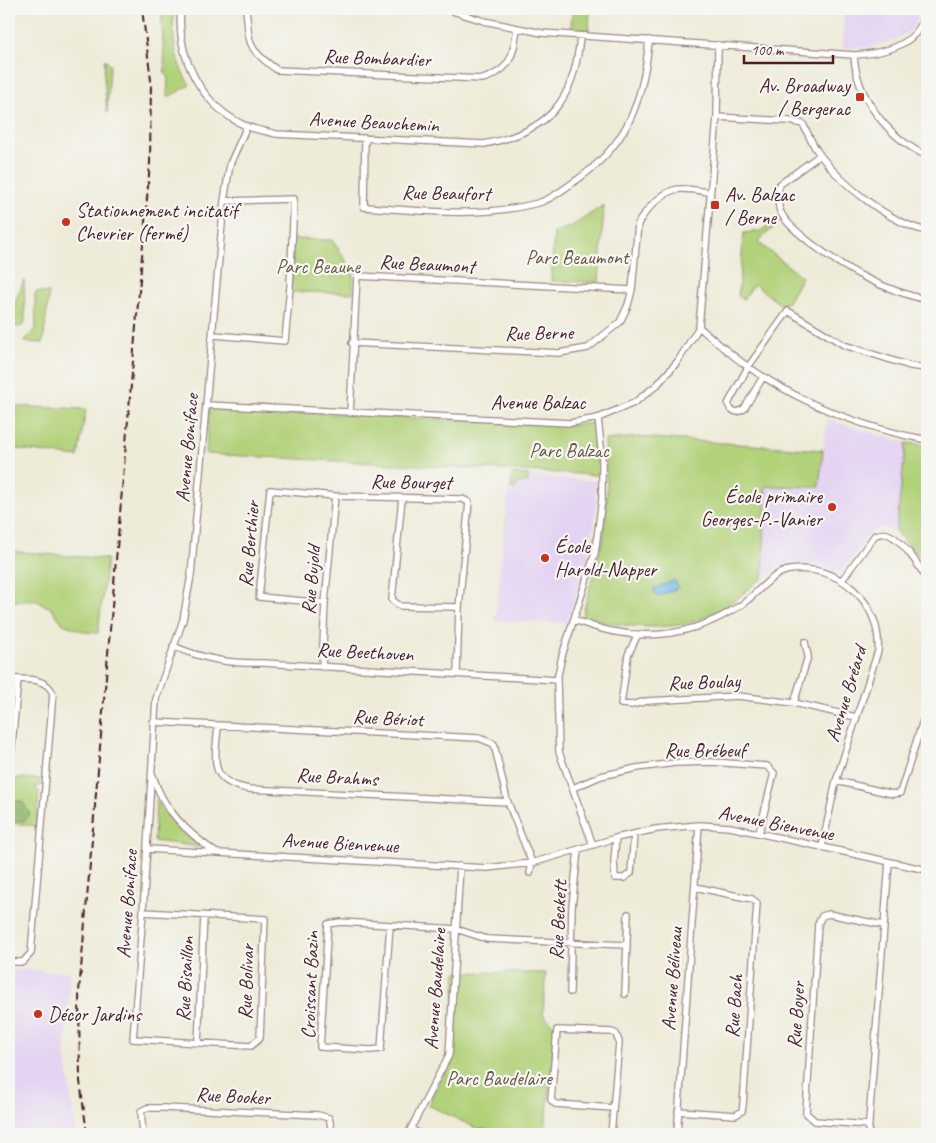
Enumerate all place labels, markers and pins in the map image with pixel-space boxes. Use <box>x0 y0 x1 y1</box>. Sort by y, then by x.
place label: Av. Broadway / Bergerac <box>759 73 852 121</box>
marker: Av. Broadway / Bergerac <box>854 91 866 103</box>
place label: Av. Balzac / Berne <box>725 182 795 230</box>
place label: Stationnement incitatif Chevrier (fermé) <box>76 198 243 246</box>
marker: Av. Balzac / Berne <box>709 199 721 211</box>
marker: Stationnement incitatif Chevrier (fermé) <box>60 216 72 228</box>
place label: École primaire Georges-P.-Vanier <box>701 484 824 532</box>
marker: École primaire Georges-P.-Vanier <box>826 501 838 513</box>
place label: École Harold-Napper <box>555 534 658 582</box>
marker: École Harold-Napper <box>539 552 551 564</box>
place label: Décor Jardins <box>48 1002 143 1027</box>
marker: Décor Jardins <box>32 1008 44 1020</box>

